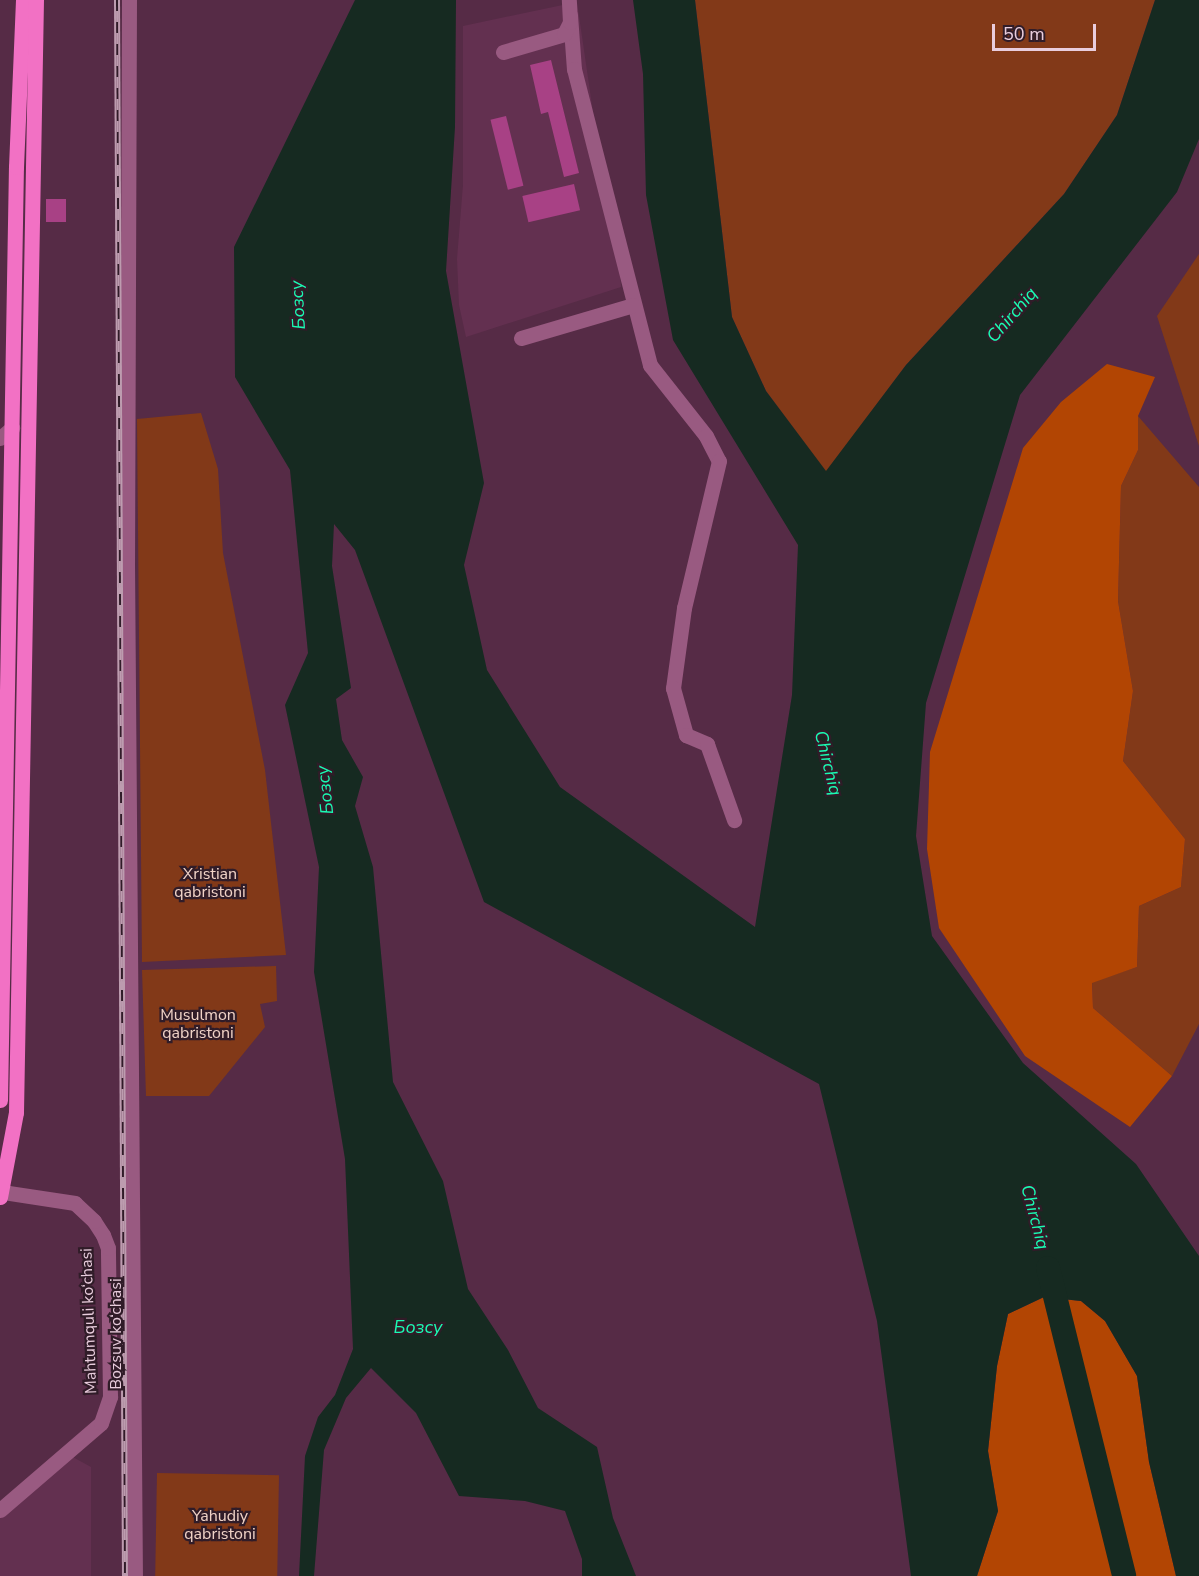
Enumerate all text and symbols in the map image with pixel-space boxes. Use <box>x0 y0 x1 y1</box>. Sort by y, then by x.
scale bar <box>995 12 1098 50</box>
text: 50 m <box>1003 22 1045 46</box>
water label: Бозсу <box>286 280 310 330</box>
water label: Chirchiq <box>982 283 1042 347</box>
water label: Chirchiq <box>810 728 846 798</box>
water label: Бозсу <box>312 765 338 815</box>
park label: Xristian qabristoni <box>174 864 246 902</box>
park label: Musulmon qabristoni <box>160 1005 236 1043</box>
water label: Chirchiq <box>1016 1182 1054 1252</box>
street label: Mahtumquli ko‘chasi <box>77 1248 101 1394</box>
street label: Bozsuv ko‘chasi <box>106 1278 126 1390</box>
water label: Бозсу <box>394 1316 442 1338</box>
park label: Yahudiy qabristoni <box>184 1506 256 1544</box>

